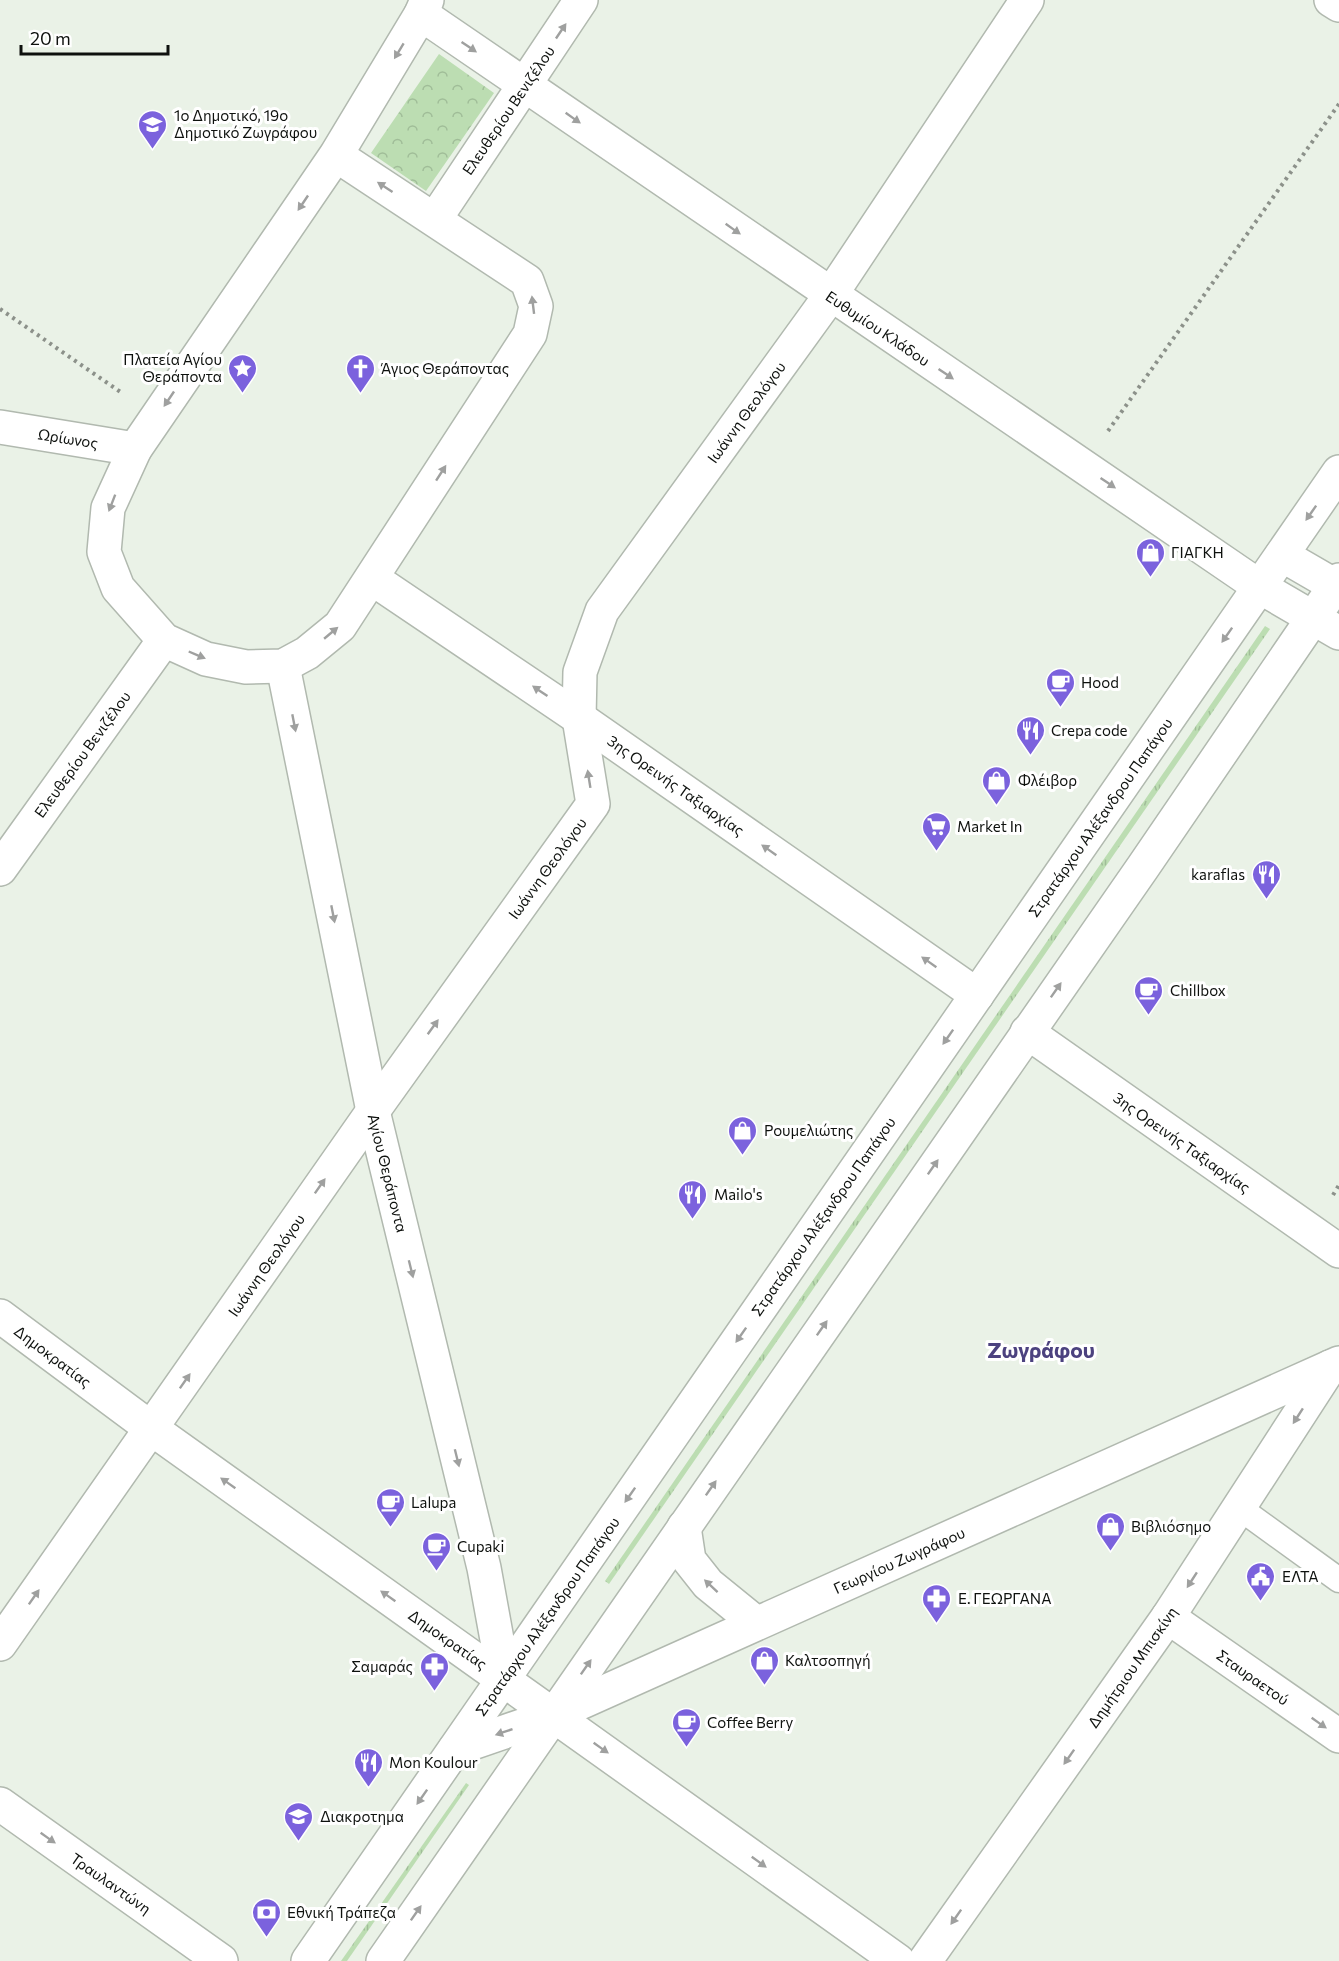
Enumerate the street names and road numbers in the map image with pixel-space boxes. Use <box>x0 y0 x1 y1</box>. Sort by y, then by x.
street label: Ελευθερίου Βενιζέλου <box>458 42 558 178</box>
street label: Ευθυμίου Κλάδου <box>823 287 933 369</box>
street label: Ιωάννη Θεολόγου <box>703 358 789 466</box>
street label: Ωρίωνος <box>37 424 99 452</box>
street label: Ελευθερίου Βενιζέλου <box>30 687 134 821</box>
street label: Στρατάρχου Αλέξανδρου Παπάγου <box>1024 714 1176 920</box>
street label: 3ης Ορεινής Ταξιαρχίας <box>604 731 748 839</box>
street label: Ιωάννη Θεολόγου <box>504 814 590 922</box>
street label: 3ης Ορεινής Ταξιαρχίας <box>1110 1088 1254 1196</box>
street label: Αγίου Θεράποντα <box>365 1112 411 1234</box>
street label: Στρατάρχου Αλέξανδρου Παπάγου <box>747 1113 899 1319</box>
street label: Ιωάννη Θεολόγου <box>224 1210 308 1320</box>
street label: Δημοκρατίας <box>11 1321 95 1391</box>
street label: Στρατάρχου Αλέξανδρου Παπάγου <box>471 1513 623 1719</box>
street label: Γεωργίου Ζωγράφου <box>830 1523 968 1597</box>
street label: Δημήτριου Μπισκίνη <box>1083 1603 1181 1731</box>
street label: Δημοκρατίας <box>405 1605 491 1673</box>
street label: Σταυραετού <box>1213 1646 1293 1708</box>
street label: Τραυλαντώνη <box>67 1849 155 1917</box>

